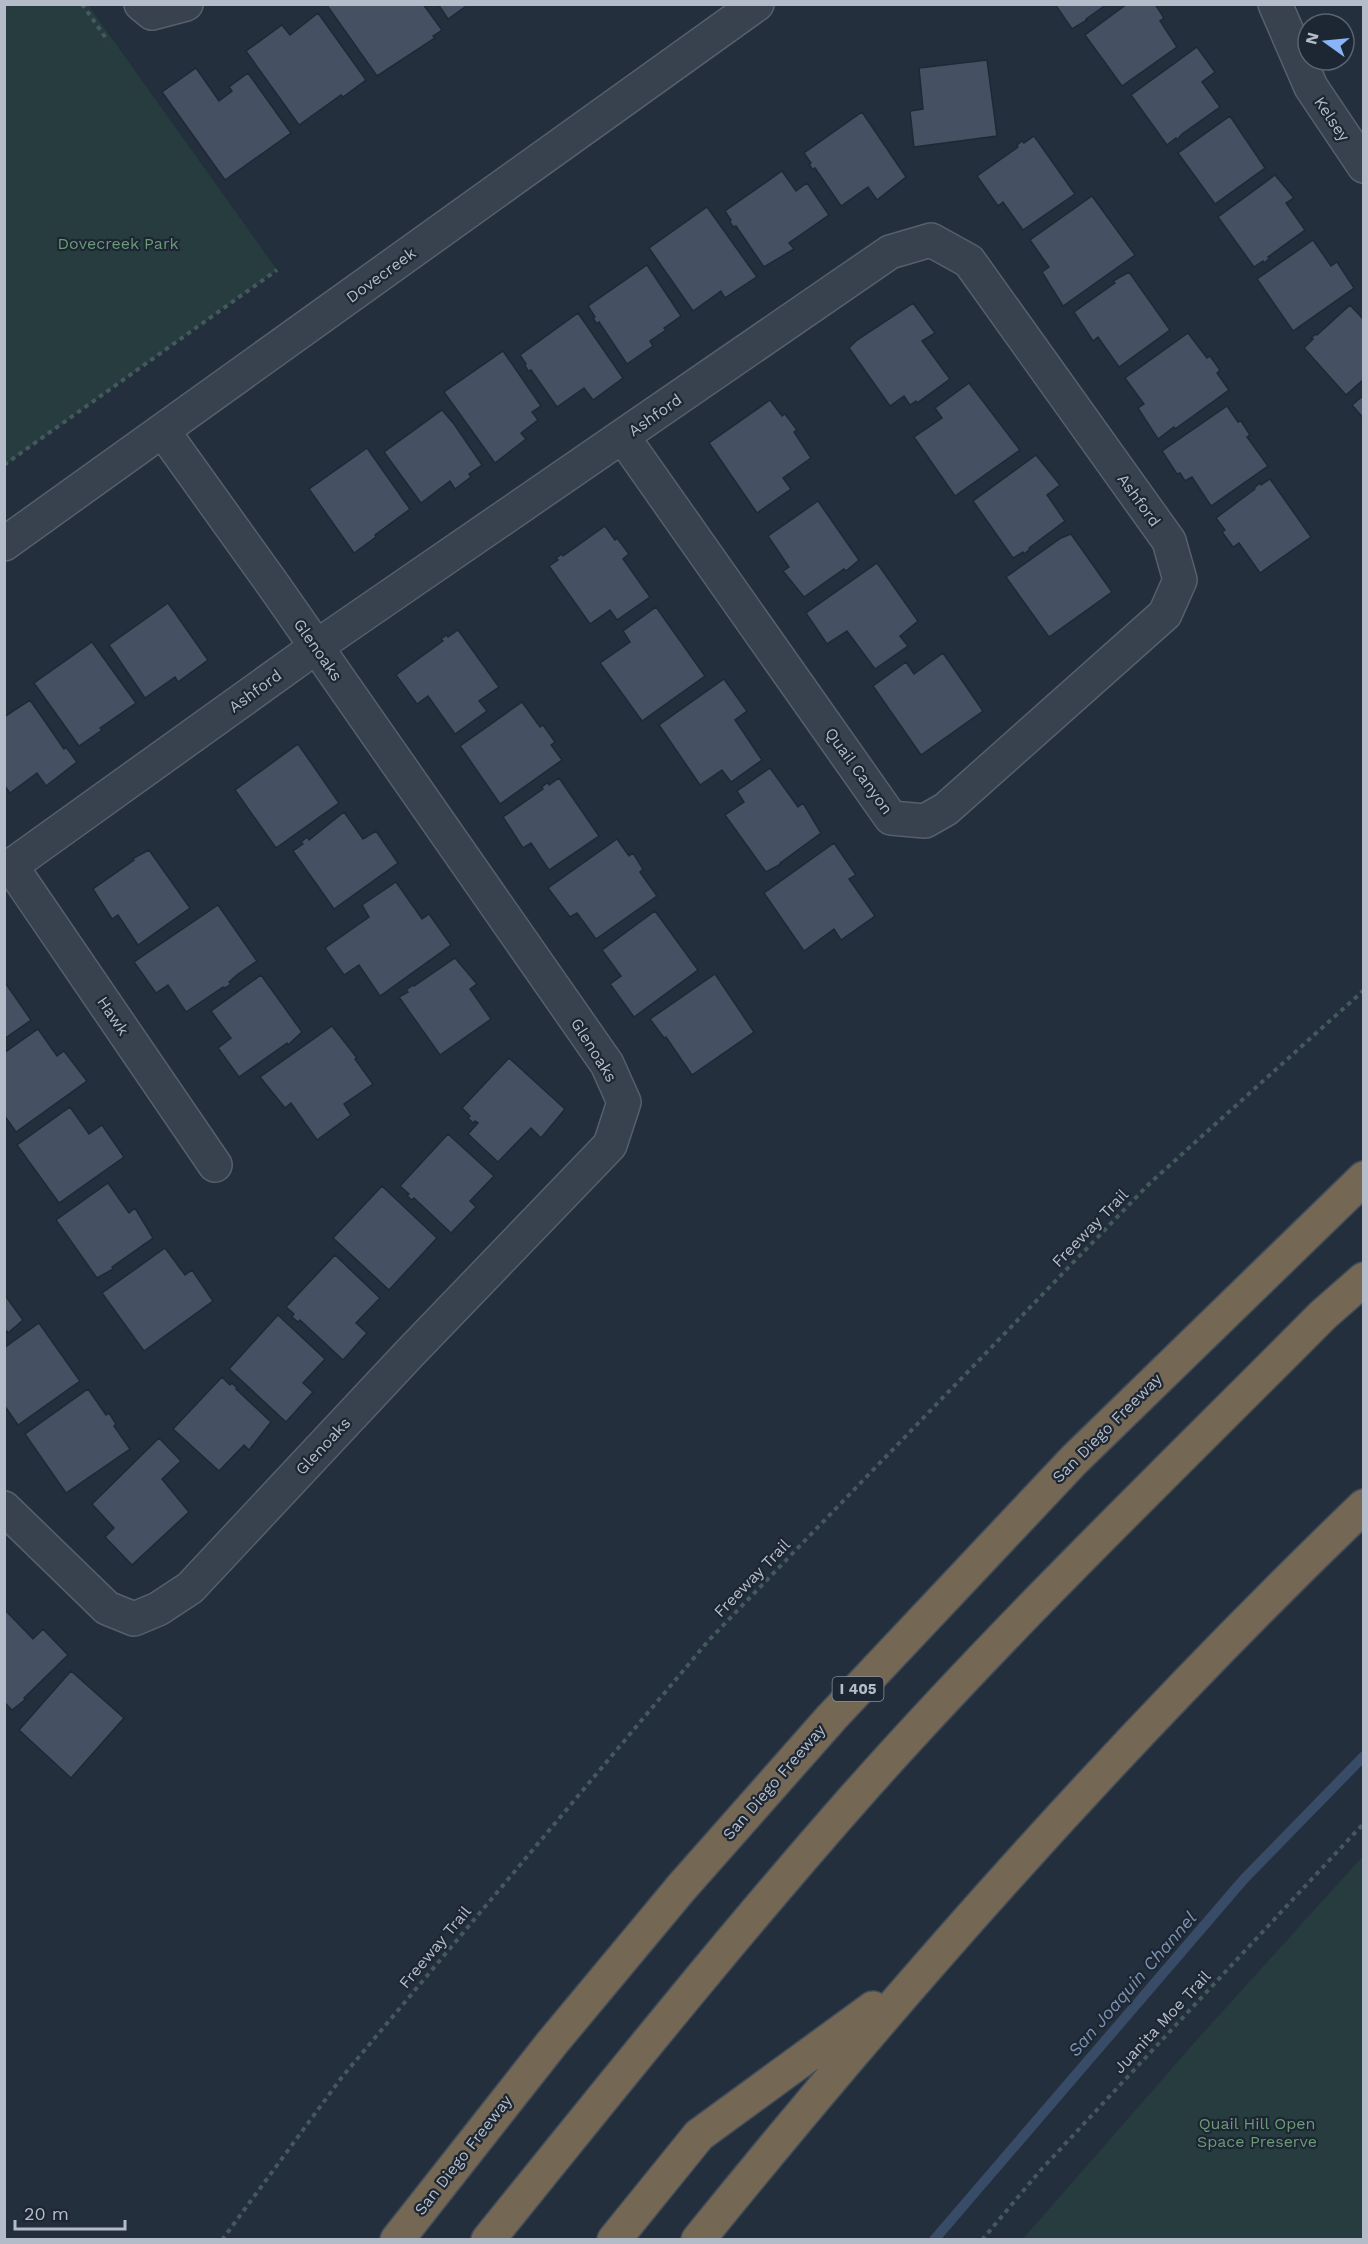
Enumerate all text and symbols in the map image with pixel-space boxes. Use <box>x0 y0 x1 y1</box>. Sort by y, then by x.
north arrow <box>1296 12 1356 72</box>
text: N <box>1301 30 1323 46</box>
street label: Kelsey <box>1310 93 1354 145</box>
park label: Dovecreek Park <box>58 234 178 253</box>
street label: Dovecreek <box>342 243 420 307</box>
street label: Ashford <box>625 390 685 440</box>
street label: Ashford <box>1113 470 1165 530</box>
street label: Glenoaks <box>290 615 346 685</box>
street label: Ashford <box>225 665 285 717</box>
street label: Quail Canyon <box>821 724 897 818</box>
street label: Hawk <box>93 993 133 1039</box>
street label: Glenoaks <box>567 1015 621 1085</box>
street label: Freeway Trail <box>1048 1185 1132 1271</box>
street label: San Diego Freeway <box>1048 1369 1166 1487</box>
street label: Glenoaks <box>292 1413 354 1479</box>
street label: Freeway Trail <box>710 1535 794 1621</box>
road number: I 405 <box>832 1677 884 1701</box>
street label: San Diego Freeway <box>719 1720 830 1844</box>
street label: Freeway Trail <box>395 1902 475 1992</box>
water label: San Joaquin Channel <box>1063 1907 1201 2061</box>
street label: Juanita Moe Trail <box>1110 1967 1214 2077</box>
street label: San Diego Freeway <box>410 2091 516 2219</box>
park label: Quail Hill Open Space Preserve <box>1197 2114 1317 2151</box>
scale bar <box>15 2193 124 2231</box>
text: 20 m <box>24 2203 69 2224</box>

